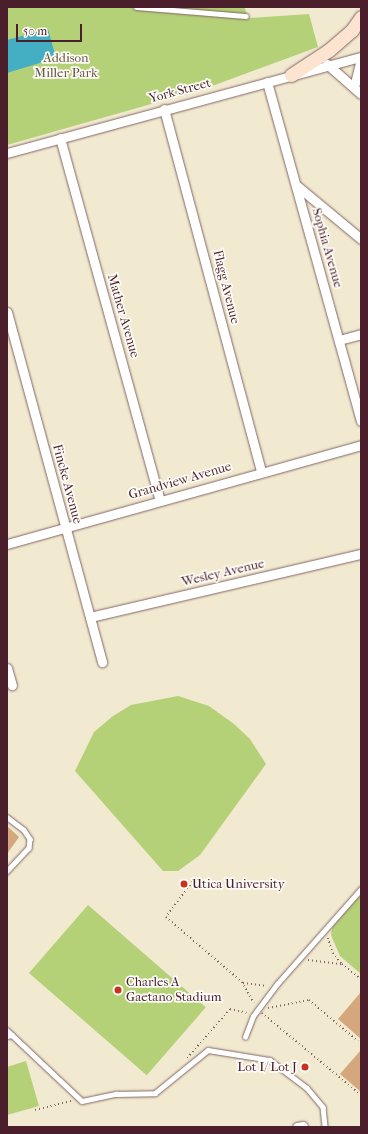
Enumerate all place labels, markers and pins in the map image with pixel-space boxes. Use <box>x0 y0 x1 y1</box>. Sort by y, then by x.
place label: Utica University <box>192 876 285 892</box>
marker: Utica University <box>179 879 189 889</box>
place label: Charles A Gaetano Stadium <box>126 975 222 1006</box>
marker: Charles A Gaetano Stadium <box>113 985 123 995</box>
place label: Lot I/ Lot J <box>237 1059 297 1075</box>
marker: Lot I/ Lot J <box>300 1062 310 1072</box>

